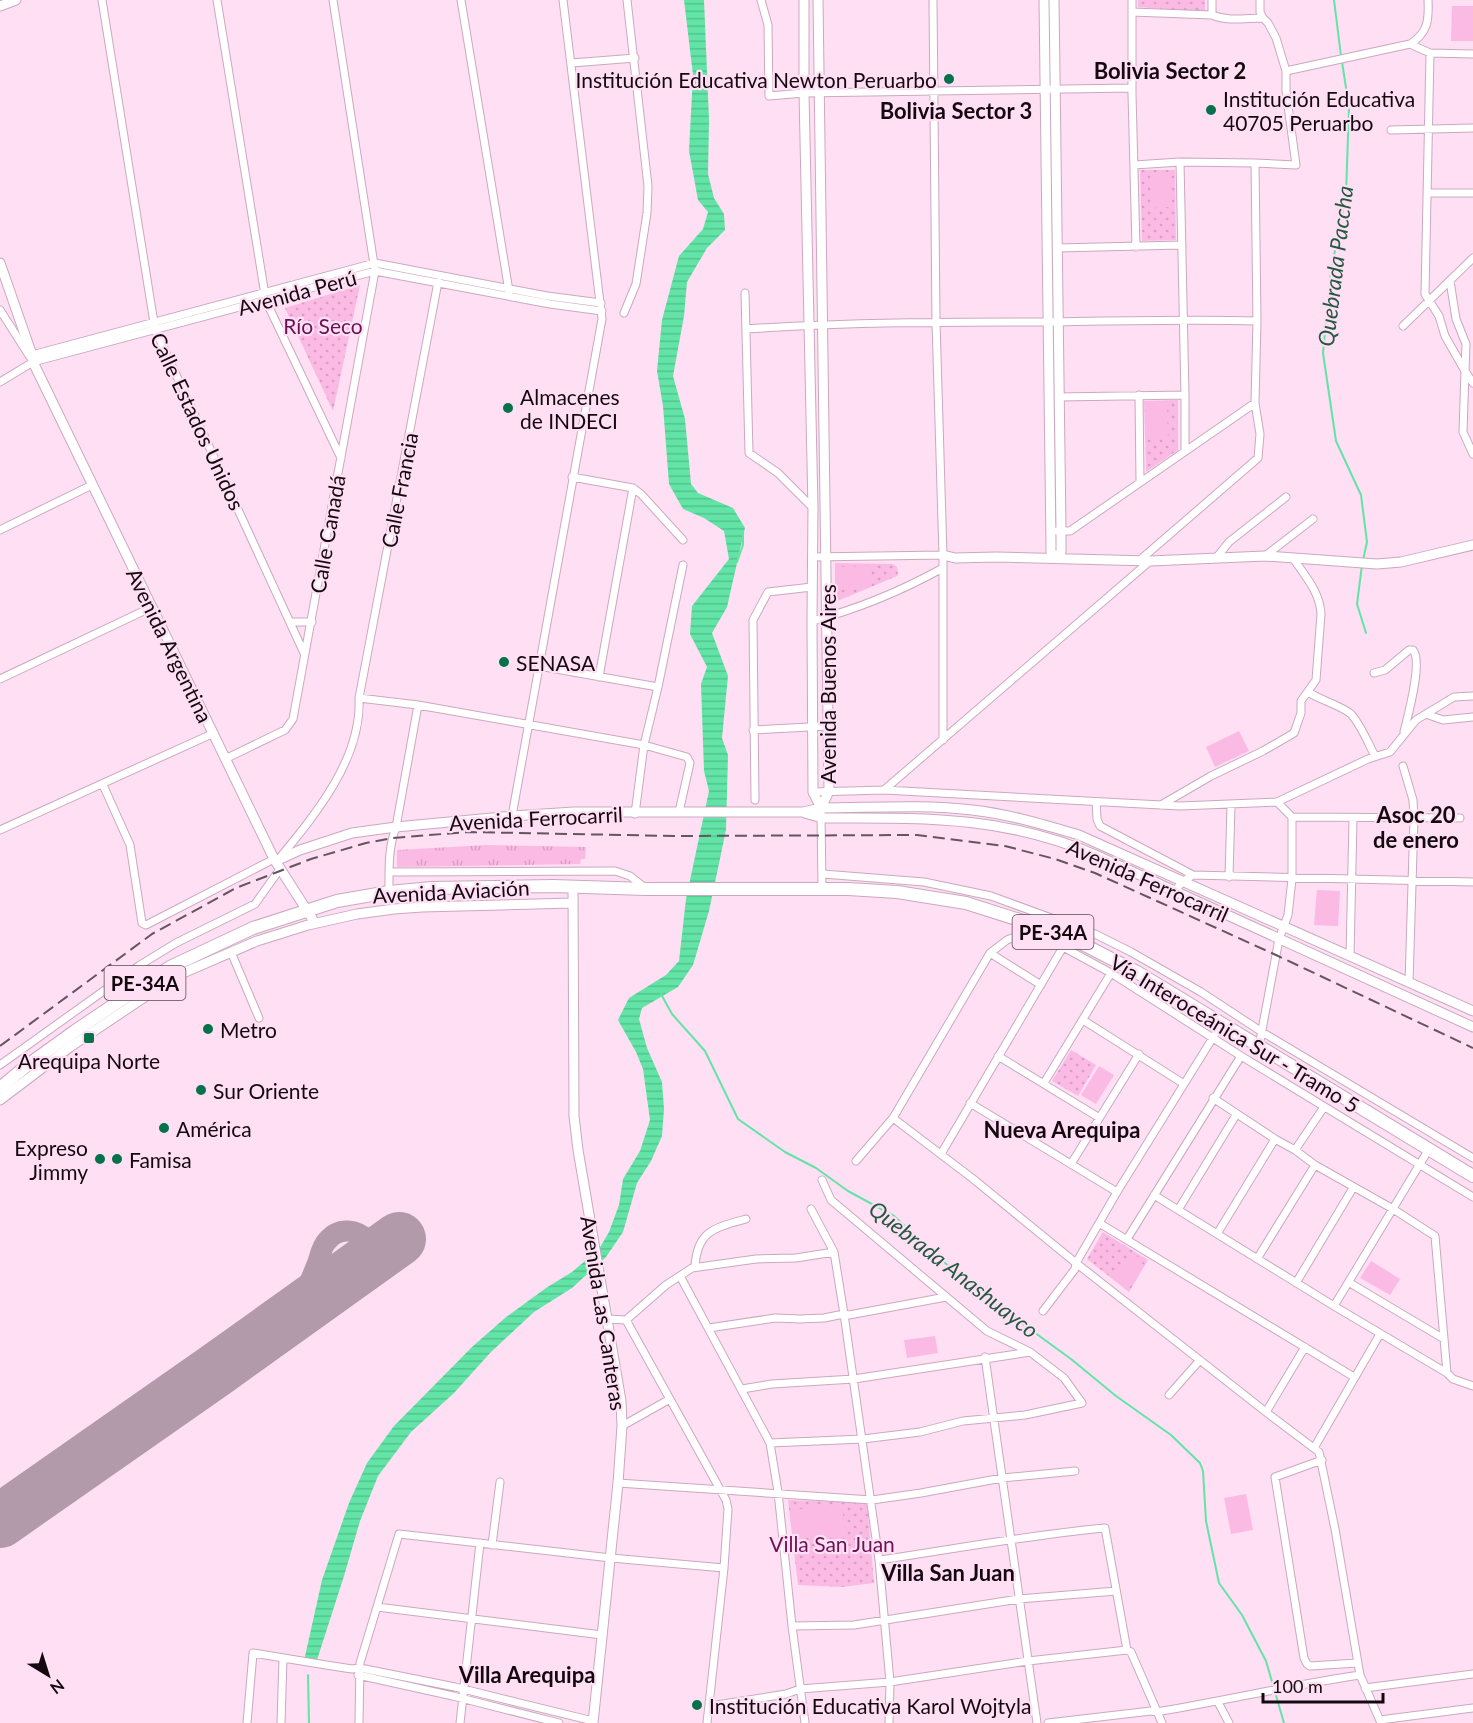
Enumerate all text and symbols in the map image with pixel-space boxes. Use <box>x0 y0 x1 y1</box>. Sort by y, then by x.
district label: Bolivia Sector 2 <box>1094 57 1246 84</box>
place label: Institución Educativa Newton Peruarbo <box>575 67 937 92</box>
marker: Institución Educativa Newton Peruarbo <box>942 72 956 86</box>
place label: Institución Educativa 40705 Peruarbo <box>1223 86 1415 135</box>
district label: Bolivia Sector 3 <box>880 97 1032 124</box>
marker: Institución Educativa 40705 Peruarbo <box>1204 103 1218 117</box>
water label: Quebrada Paccha <box>1312 184 1358 348</box>
street label: Avenida Perú <box>235 264 359 320</box>
park label: Río Seco <box>283 313 363 338</box>
street label: Calle Estados Unidos <box>146 328 250 514</box>
place label: Almacenes de INDECI <box>520 384 620 433</box>
marker: Almacenes de INDECI <box>501 401 515 415</box>
street label: Calle Francia <box>376 430 422 550</box>
street label: Calle Canadá <box>304 473 350 595</box>
street label: Avenida Argentina <box>122 564 218 726</box>
street label: Avenida Buenos Aires <box>815 584 840 784</box>
place label: SENASA <box>516 650 596 675</box>
marker: SENASA <box>497 655 511 669</box>
street label: Avenida Ferrocarril <box>449 801 623 835</box>
district label: Asoc 20 de enero <box>1373 801 1459 853</box>
street label: Avenida Ferrocarril <box>1063 833 1233 927</box>
street label: Avenida Aviación <box>372 874 530 908</box>
road number: PE-34A <box>1012 915 1094 949</box>
street label: Vía Interoceánica Sur - Tramo 5 <box>1106 949 1364 1117</box>
road number: PE-34A <box>104 966 186 1000</box>
place label: Metro <box>220 1017 277 1042</box>
marker: Metro <box>201 1022 215 1036</box>
marker: Arequipa Norte <box>82 1031 96 1045</box>
place label: Arequipa Norte <box>18 1048 160 1073</box>
place label: Sur Oriente <box>213 1078 319 1103</box>
marker: Sur Oriente <box>194 1083 208 1097</box>
place label: América <box>176 1116 252 1141</box>
district label: Nueva Arequipa <box>984 1116 1140 1143</box>
marker: América <box>157 1121 171 1135</box>
place label: Expreso Jimmy <box>14 1135 88 1184</box>
place label: Famisa <box>129 1147 192 1172</box>
marker: Expreso Jimmy <box>93 1152 107 1166</box>
marker: Famisa <box>110 1152 124 1166</box>
water label: Quebrada Anashuayco <box>864 1195 1044 1343</box>
street label: Avenida Las Canteras <box>576 1214 632 1412</box>
park label: Villa San Juan <box>769 1531 895 1556</box>
district label: Villa San Juan <box>880 1559 1015 1586</box>
north arrow <box>18 1645 78 1705</box>
district label: Villa Arequipa <box>458 1661 595 1688</box>
scale bar <box>1263 1666 1383 1704</box>
text: 100 m <box>1272 1675 1323 1697</box>
text: N <box>47 1676 68 1698</box>
place label: Institución Educativa Karol Wojtyla <box>709 1693 1031 1718</box>
marker: Institución Educativa Karol Wojtyla <box>690 1698 704 1712</box>

